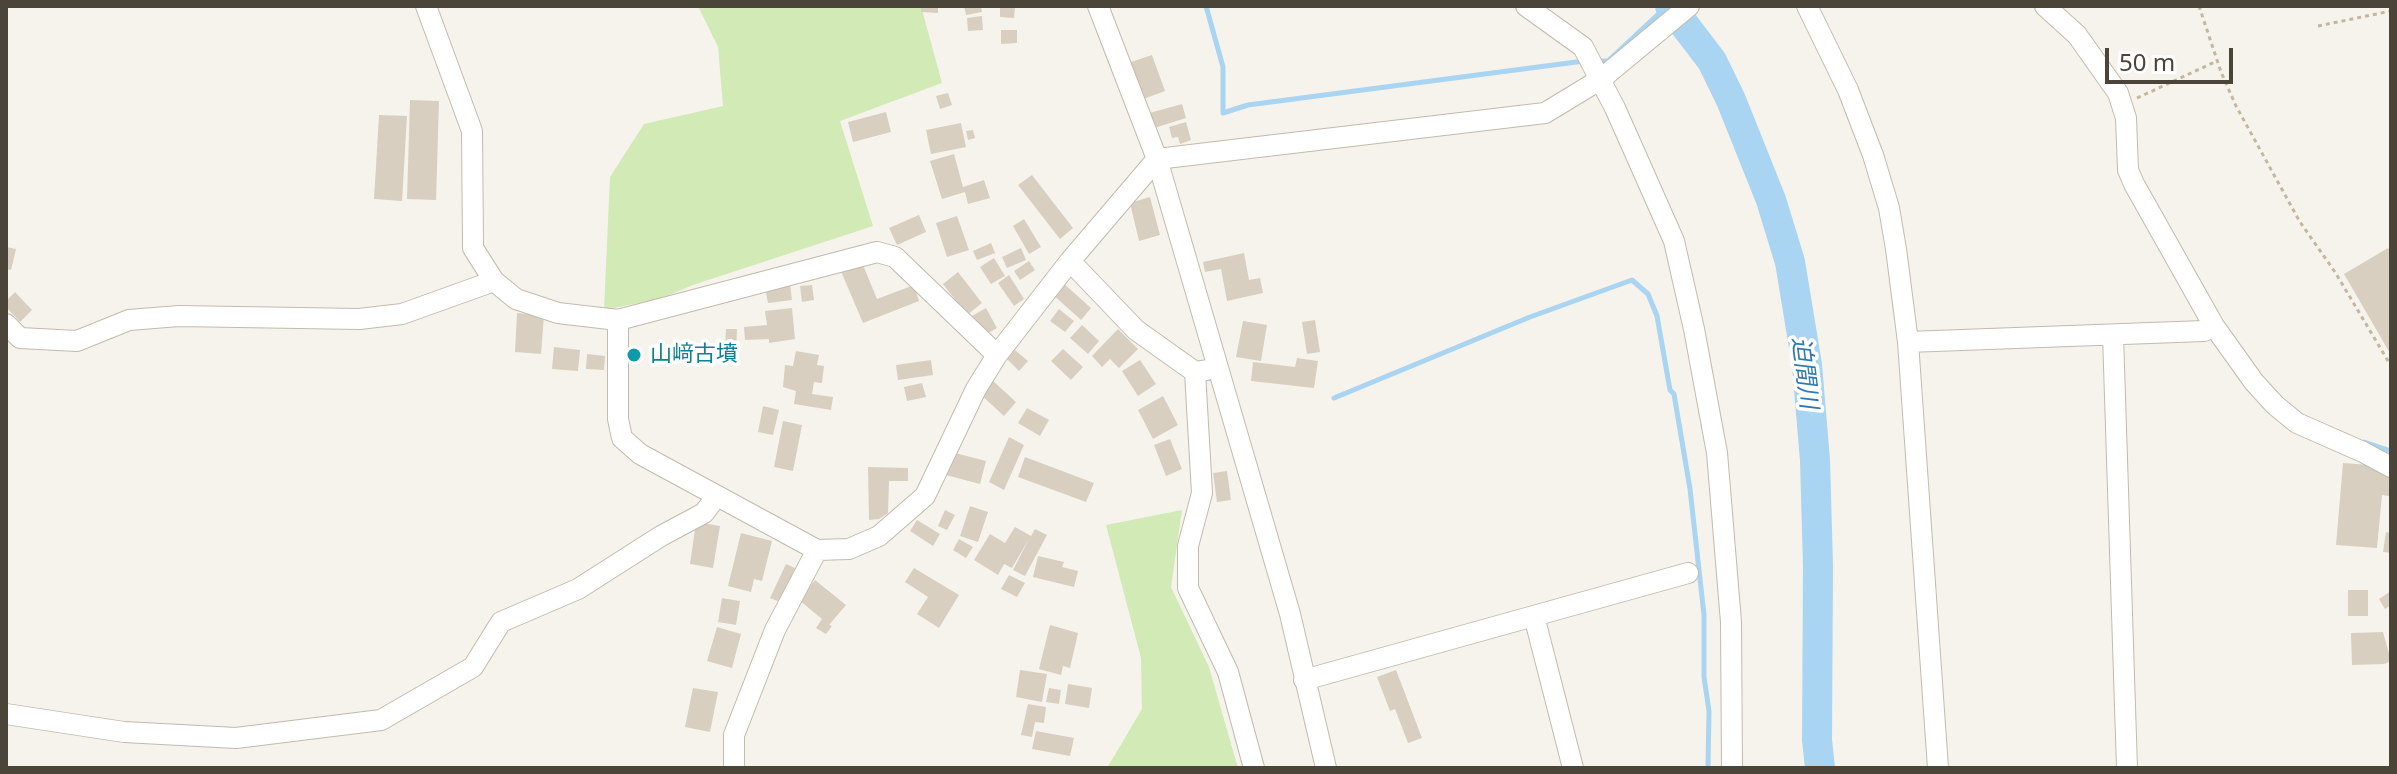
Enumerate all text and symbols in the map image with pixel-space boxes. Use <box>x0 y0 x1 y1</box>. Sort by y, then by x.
scale bar <box>2109 32 2237 82</box>
text: 50 m <box>2119 45 2175 78</box>
water label: 迫間川 <box>1785 336 1823 410</box>
place label: 山﨑古墳 <box>650 342 738 368</box>
marker: 山﨑古墳 <box>625 346 643 364</box>

